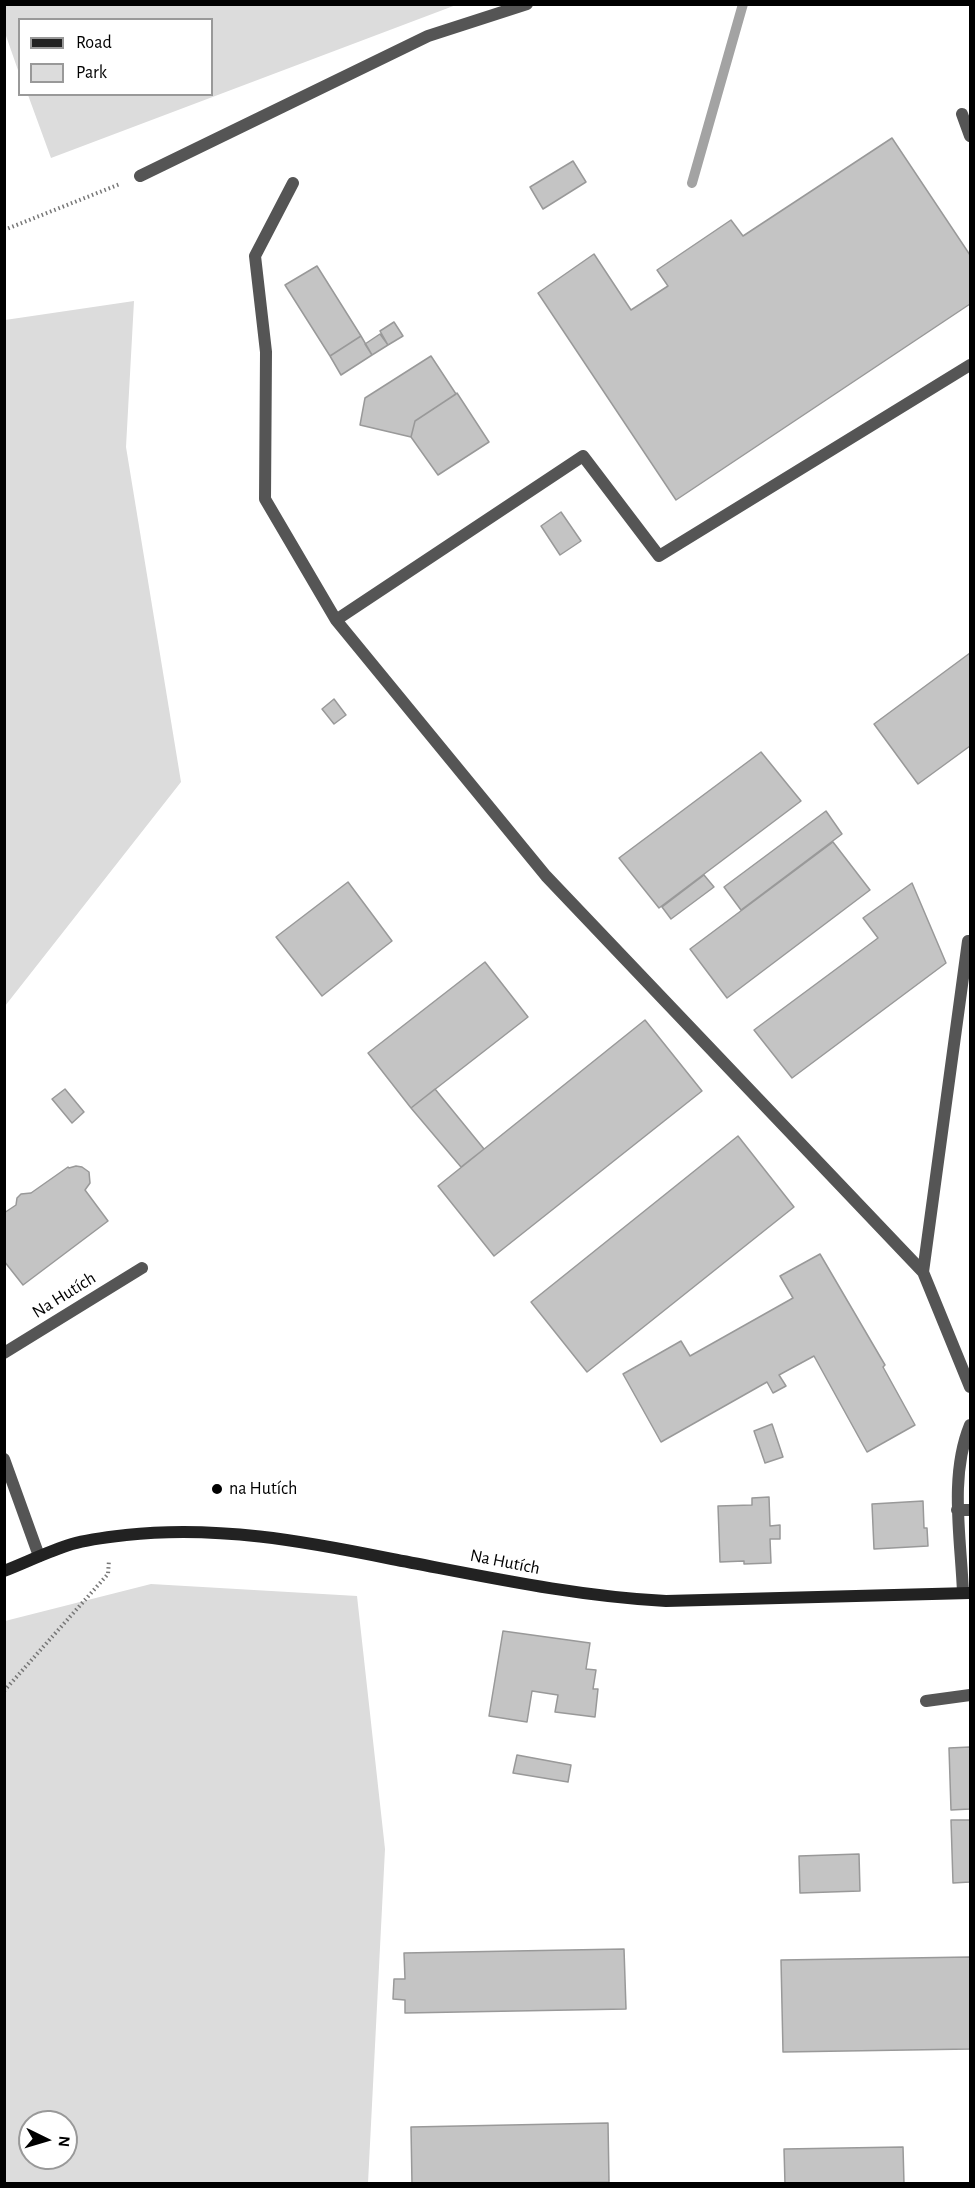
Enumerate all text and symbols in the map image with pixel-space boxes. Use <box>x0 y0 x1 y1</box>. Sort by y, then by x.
legend <box>18 18 213 96</box>
text: Road <box>76 34 112 52</box>
text: Park <box>76 64 107 82</box>
street label: Na Hutích <box>28 1267 100 1323</box>
place label: na Hutích <box>229 1478 297 1500</box>
marker: na Hutích <box>210 1482 224 1496</box>
street label: Na Hutích <box>468 1545 542 1579</box>
north arrow <box>18 2110 78 2170</box>
text: N <box>55 2135 72 2148</box>

